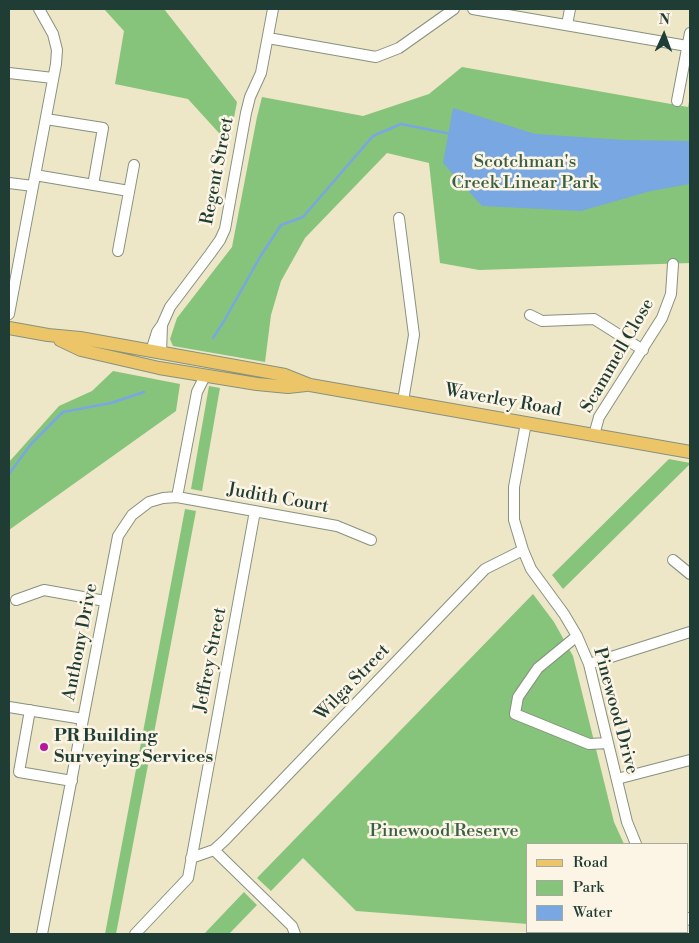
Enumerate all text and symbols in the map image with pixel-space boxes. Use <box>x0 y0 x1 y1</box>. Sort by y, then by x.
north arrow <box>639 10 689 60</box>
text: N <box>659 11 670 29</box>
street label: Regent Street <box>197 115 239 227</box>
park label: Scotchman's Creek Linear Park <box>452 152 598 194</box>
street label: Scammell Close <box>577 295 659 417</box>
street label: Waverley Road <box>443 380 563 422</box>
street label: Judith Court <box>226 479 330 519</box>
street label: Anthony Drive <box>59 581 103 703</box>
street label: Jeffrey Street <box>190 606 232 714</box>
street label: Wilga Street <box>311 640 395 726</box>
street label: Pinewood Drive <box>588 645 642 777</box>
place label: PR Building Surveying Services <box>54 726 213 769</box>
marker: PR Building Surveying Services <box>38 741 50 753</box>
park label: Pinewood Reserve <box>369 821 519 843</box>
legend <box>526 843 689 933</box>
text: Road <box>573 853 608 872</box>
text: Park <box>573 878 604 897</box>
text: Water <box>573 903 612 922</box>

